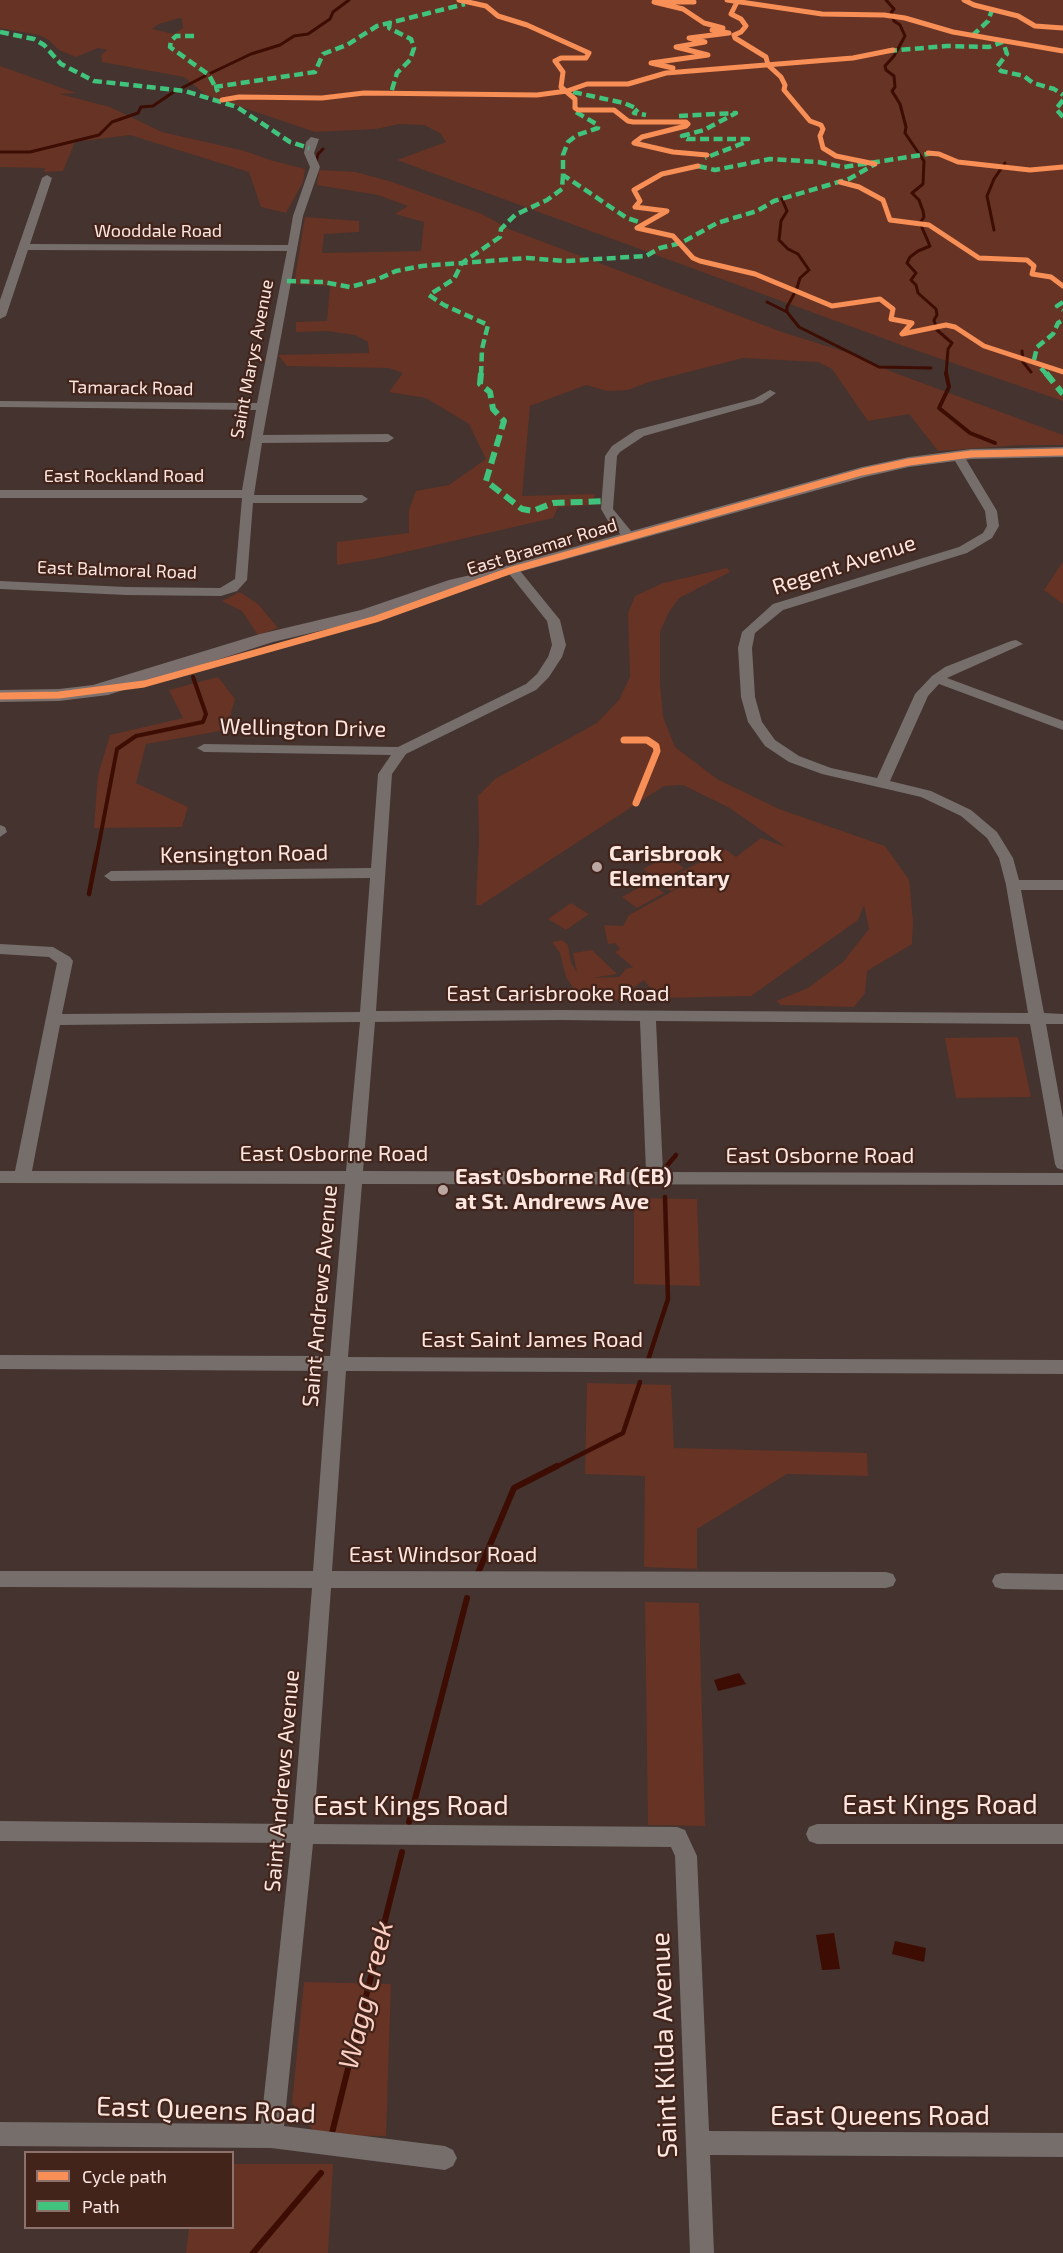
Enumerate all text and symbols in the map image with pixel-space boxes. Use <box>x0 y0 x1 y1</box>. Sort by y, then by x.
street label: Wooddale Road <box>94 220 222 242</box>
street label: Saint Marys Avenue <box>226 278 278 440</box>
street label: Tamarack Road <box>68 376 194 400</box>
street label: East Rockland Road <box>44 465 204 487</box>
street label: East Braemar Road <box>464 514 620 580</box>
street label: Regent Avenue <box>769 529 919 601</box>
street label: East Balmoral Road <box>37 556 197 584</box>
street label: Wellington Drive <box>219 713 387 743</box>
street label: Kensington Road <box>160 839 328 869</box>
place label: Carisbrook Elementary <box>609 841 730 892</box>
marker: Carisbrook Elementary <box>590 860 604 874</box>
street label: East Carisbrooke Road <box>446 981 670 1007</box>
street label: East Osborne Road <box>240 1141 428 1167</box>
street label: East Osborne Road <box>726 1143 914 1169</box>
place label: East Osborne Rd (EB) at St. Andrews Ave <box>455 1164 672 1216</box>
marker: East Osborne Rd (EB) at St. Andrews Ave <box>436 1183 450 1197</box>
street label: Saint Andrews Avenue <box>297 1184 343 1408</box>
street label: East Saint James Road <box>421 1327 643 1353</box>
street label: East Windsor Road <box>349 1542 537 1568</box>
street label: Saint Andrews Avenue <box>259 1669 305 1893</box>
street label: East Kings Road <box>842 1789 1038 1821</box>
street label: East Kings Road <box>313 1790 509 1822</box>
water label: Wagg Creek <box>331 1917 401 2073</box>
street label: Saint Kilda Avenue <box>644 1931 684 2159</box>
street label: East Queens Road <box>95 2090 317 2130</box>
street label: East Queens Road <box>770 2100 990 2132</box>
legend <box>24 2151 234 2229</box>
text: Cycle path <box>82 2165 167 2187</box>
text: Path <box>82 2195 120 2217</box>

